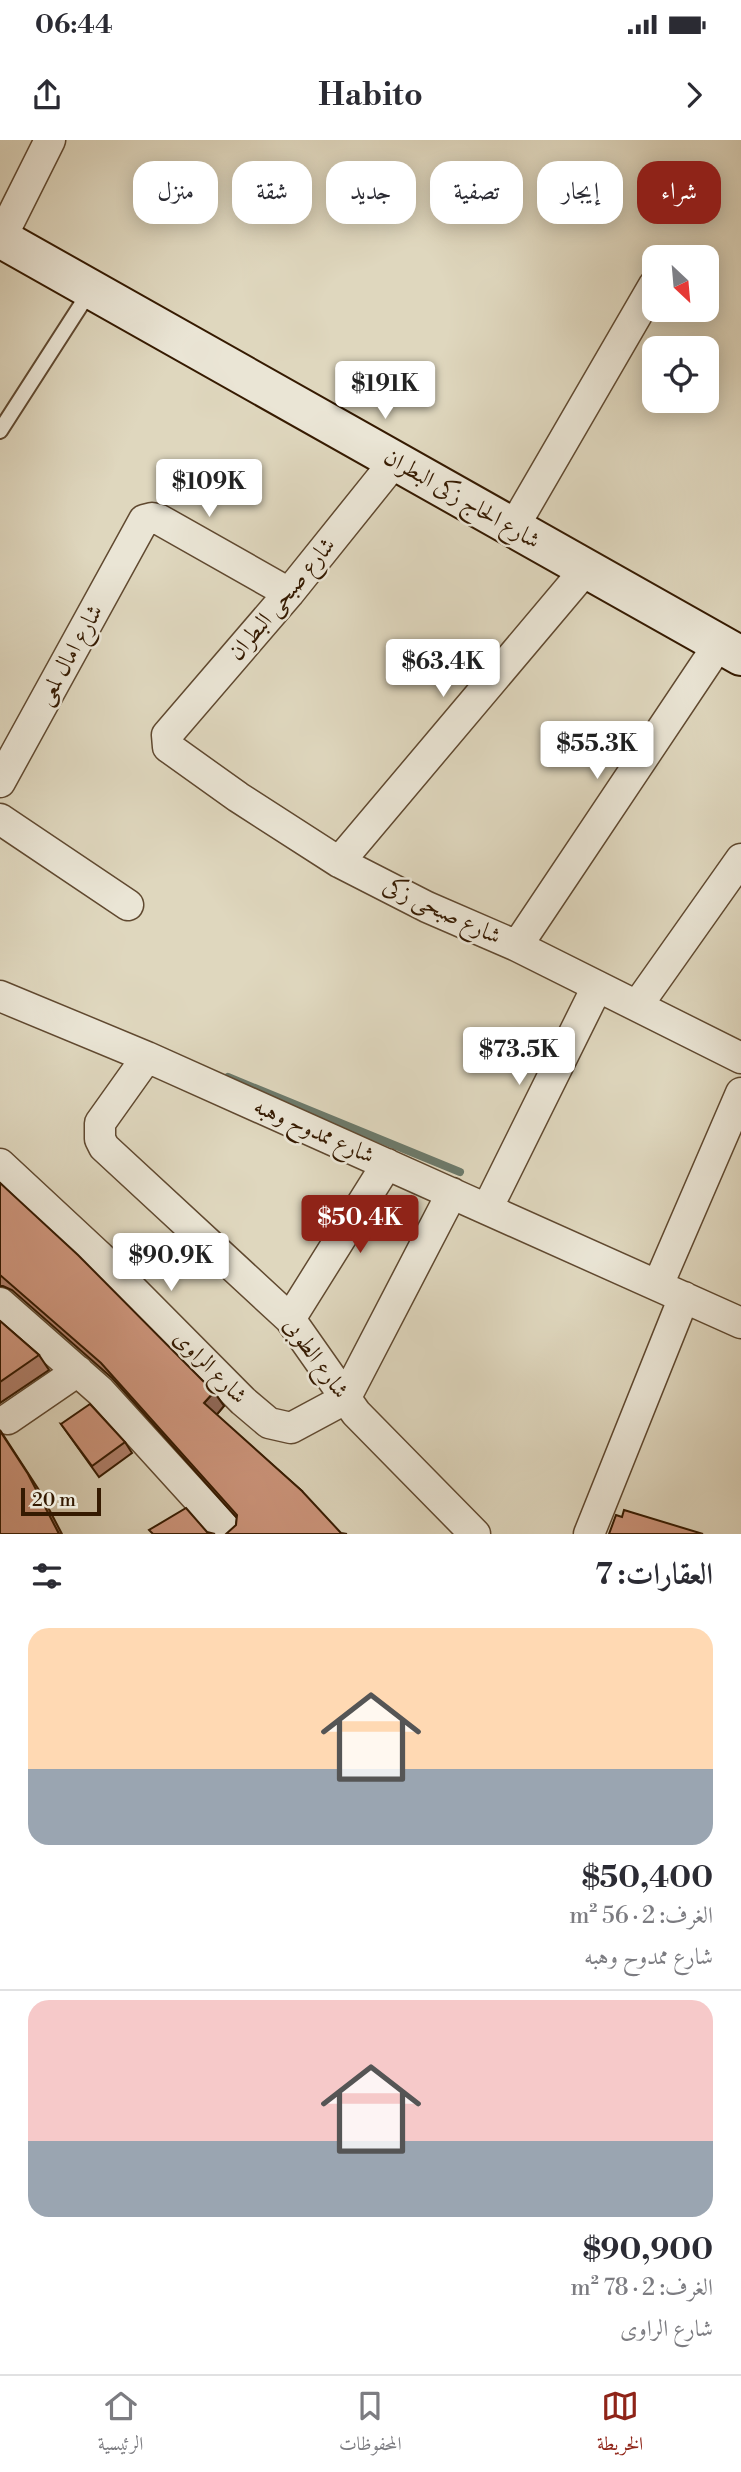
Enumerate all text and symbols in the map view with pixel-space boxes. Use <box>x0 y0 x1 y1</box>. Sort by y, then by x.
text: 06:44 <box>35 9 113 41</box>
text: Habito <box>318 75 423 115</box>
icon: share <box>28 76 66 114</box>
icon: forward <box>675 76 713 114</box>
chip: منزل <box>133 161 218 224</box>
chip: شقة <box>232 161 312 224</box>
chip: جديد <box>326 161 416 224</box>
chip: تصفية <box>430 161 523 224</box>
chip: إيجار <box>537 161 623 224</box>
chip: شراء <box>637 161 721 224</box>
north arrow <box>642 245 719 322</box>
map controls <box>642 245 719 413</box>
button: locate <box>642 336 719 413</box>
pin: $191K <box>336 362 434 421</box>
text: $191K <box>351 370 419 398</box>
street label: شارع الحاج زكى البطران <box>376 442 546 560</box>
pin: $109K <box>160 460 258 519</box>
text: $109K <box>172 468 246 496</box>
street label: شارع صبحى البطران <box>222 532 345 669</box>
street label: شارع امال لمعى <box>31 600 114 713</box>
pin: $63.4K <box>386 640 500 699</box>
text: $63.4K <box>402 648 484 676</box>
pin: $55.3K <box>540 722 654 781</box>
text: $55.3K <box>557 730 637 758</box>
street label: شارع صبحى زكى <box>376 871 506 955</box>
pin: $73.5K <box>462 1028 576 1087</box>
text: $73.5K <box>479 1036 559 1064</box>
street label: شارع ممدوح وهبه <box>247 1092 379 1176</box>
pin: $50.4K <box>303 1196 417 1255</box>
text: $50.4K <box>317 1204 403 1232</box>
pin: $90.9K <box>114 1234 228 1293</box>
text: $90.9K <box>129 1242 213 1270</box>
street label: شارع الطوبى <box>273 1312 355 1407</box>
street label: شارع الراوى <box>164 1324 253 1413</box>
scale bar <box>21 1485 102 1517</box>
text: 20 m <box>32 1488 76 1512</box>
text: العقارات: 7 <box>595 1556 713 1594</box>
icon: filters <box>28 1557 66 1595</box>
icon: home <box>308 1674 434 1800</box>
text: $50,400 <box>582 1859 713 1897</box>
text: الغرف: 2 · 56 m² <box>569 1902 713 1930</box>
text: شارع ممدوح وهبه <box>584 1943 713 1971</box>
icon: home <box>308 2046 434 2172</box>
text: $90,900 <box>583 2231 713 2269</box>
text: الغرف: 2 · 78 m² <box>571 2274 713 2302</box>
text: شارع الراوى <box>620 2315 713 2343</box>
tab: الرئيسية <box>98 2387 143 2462</box>
tab: المحفوظات <box>339 2387 402 2462</box>
tab: الخريطة <box>597 2387 643 2462</box>

